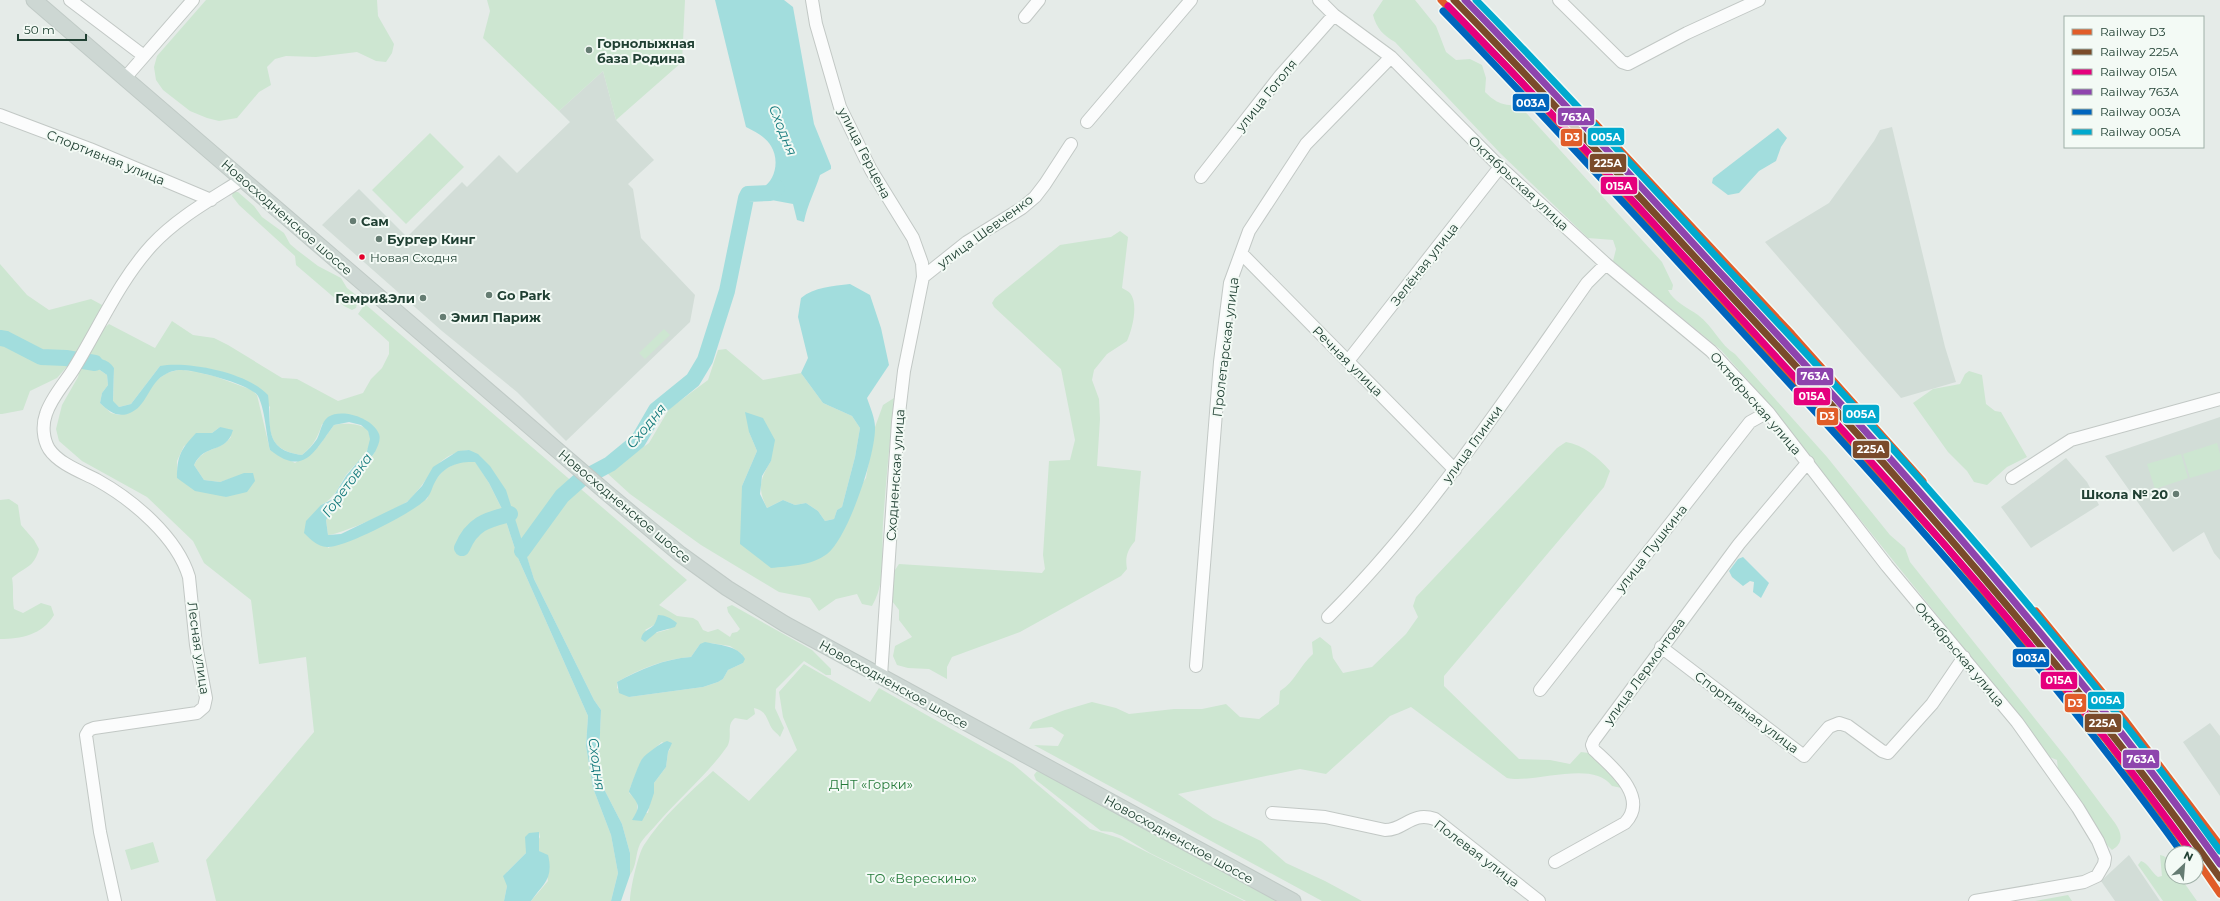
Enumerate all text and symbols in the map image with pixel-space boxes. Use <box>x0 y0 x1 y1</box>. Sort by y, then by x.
scale bar <box>18 16 86 42</box>
legend <box>2064 16 2204 148</box>
text: 50 m <box>24 22 55 37</box>
text: Railway D3 <box>2100 24 2166 39</box>
place label: Горнолыжная база Родина <box>597 35 695 66</box>
text: Railway 225А <box>2100 44 2178 59</box>
marker: Горнолыжная база Родина <box>584 45 594 55</box>
street label: улица Гоголя <box>1231 56 1300 135</box>
text: Railway 015А <box>2100 64 2177 79</box>
text: Railway 763А <box>2100 84 2179 99</box>
line badge: 003А <box>1512 93 1550 112</box>
text: 003А <box>1516 96 1546 110</box>
water label: Сходня <box>765 102 801 158</box>
street label: улица Герцена <box>835 104 895 201</box>
text: Railway 003А <box>2100 104 2180 119</box>
line badge: 763А <box>1557 107 1595 126</box>
text: 763А <box>1562 110 1591 124</box>
text: Railway 005А <box>2100 124 2181 139</box>
street label: Спортивная улица <box>44 126 168 188</box>
line badge: 005А <box>1587 127 1625 146</box>
line badge: D3 <box>1560 128 1583 147</box>
text: D3 <box>1564 130 1580 144</box>
text: 005А <box>1591 130 1621 144</box>
street label: Октябрьская улица <box>1466 132 1572 234</box>
line badge: 225А <box>1589 153 1627 173</box>
street label: Новосходненское шоссе <box>218 156 356 278</box>
text: 225А <box>1594 156 1622 170</box>
line badge: 015А <box>1600 176 1638 195</box>
text: 015А <box>1605 179 1633 193</box>
street label: улица Шевченко <box>933 191 1036 272</box>
place label: Сам <box>361 213 389 229</box>
marker: Сам <box>348 216 358 226</box>
street label: Зелёная улица <box>1387 220 1461 308</box>
place label: Бургер Кинг <box>387 231 476 247</box>
marker: Бургер Кинг <box>374 234 384 244</box>
place label: Новая Сходня <box>370 250 457 265</box>
marker: Новая Сходня <box>357 252 367 262</box>
street label: Пролетарская улица <box>1208 276 1242 418</box>
place label: Go Park <box>497 287 551 303</box>
place label: Гемри&Эли <box>335 290 415 306</box>
marker: Go Park <box>484 290 494 300</box>
marker: Гемри&Эли <box>418 293 428 303</box>
place label: Эмил Париж <box>451 309 541 325</box>
marker: Эмил Париж <box>438 312 448 322</box>
street label: Речная улица <box>1309 322 1387 400</box>
street label: Октябрьская улица <box>1707 348 1805 458</box>
line badge: 763А <box>1796 367 1834 386</box>
text: 763А <box>1801 369 1830 383</box>
line badge: 015А <box>1793 387 1831 406</box>
text: 015А <box>1798 389 1826 403</box>
water label: Сходня <box>622 400 670 452</box>
street label: улица Глинки <box>1438 402 1505 487</box>
line badge: 005А <box>1842 404 1880 424</box>
line badge: D3 <box>1816 407 1839 426</box>
text: 005А <box>1846 407 1876 421</box>
street label: Сходненская улица <box>882 409 908 541</box>
text: D3 <box>1819 409 1835 423</box>
line badge: 225А <box>1852 440 1890 459</box>
text: 225А <box>1857 442 1885 456</box>
street label: Новосходненское шоссе <box>555 446 695 566</box>
water label: Горетовка <box>318 449 376 521</box>
place label: Школа № 20 <box>2081 486 2168 502</box>
marker: Школа № 20 <box>2171 489 2181 499</box>
street label: улица Пушкина <box>1611 501 1690 596</box>
street label: Октябрьская улица <box>1912 599 2008 709</box>
street label: Лесная улица <box>185 600 213 696</box>
street label: улица Лермонтова <box>1599 614 1688 728</box>
street label: Новосходненское шоссе <box>817 636 971 732</box>
line badge: 003А <box>2012 648 2050 668</box>
text: 003А <box>2016 651 2046 665</box>
street label: Спортивная улица <box>1692 668 1802 756</box>
line badge: 015А <box>2040 671 2078 690</box>
text: 015А <box>2045 673 2073 687</box>
line badge: 005А <box>2087 691 2125 710</box>
line badge: D3 <box>2064 693 2087 713</box>
text: 005А <box>2091 693 2121 707</box>
text: D3 <box>2067 696 2083 710</box>
line badge: 225А <box>2084 713 2122 733</box>
text: 225А <box>2089 716 2117 730</box>
water label: Сходня <box>584 736 610 792</box>
line badge: 763А <box>2122 749 2160 769</box>
text: 763А <box>2127 752 2156 766</box>
park label: ДНТ «Горки» <box>829 776 913 792</box>
street label: Новосходненское шоссе <box>1102 791 1256 887</box>
street label: Полевая улица <box>1431 816 1523 890</box>
north arrow <box>2164 845 2204 885</box>
text: N <box>2181 848 2195 864</box>
park label: ТО «Верескино» <box>867 870 977 886</box>

